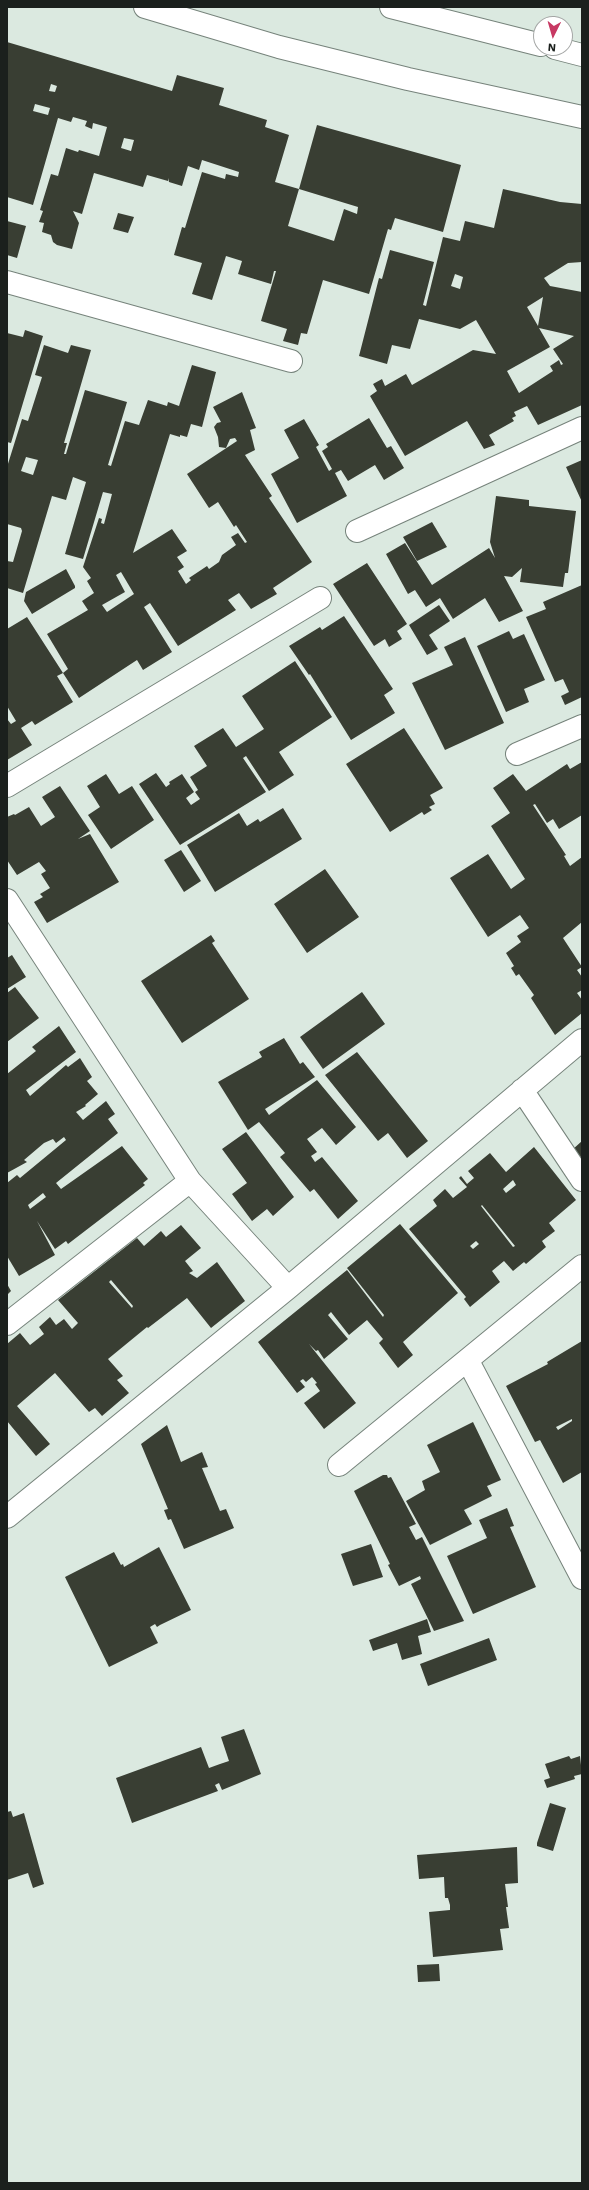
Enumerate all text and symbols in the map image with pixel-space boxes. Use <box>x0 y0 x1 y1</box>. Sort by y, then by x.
north arrow <box>533 16 573 56</box>
text: N <box>547 41 557 54</box>

